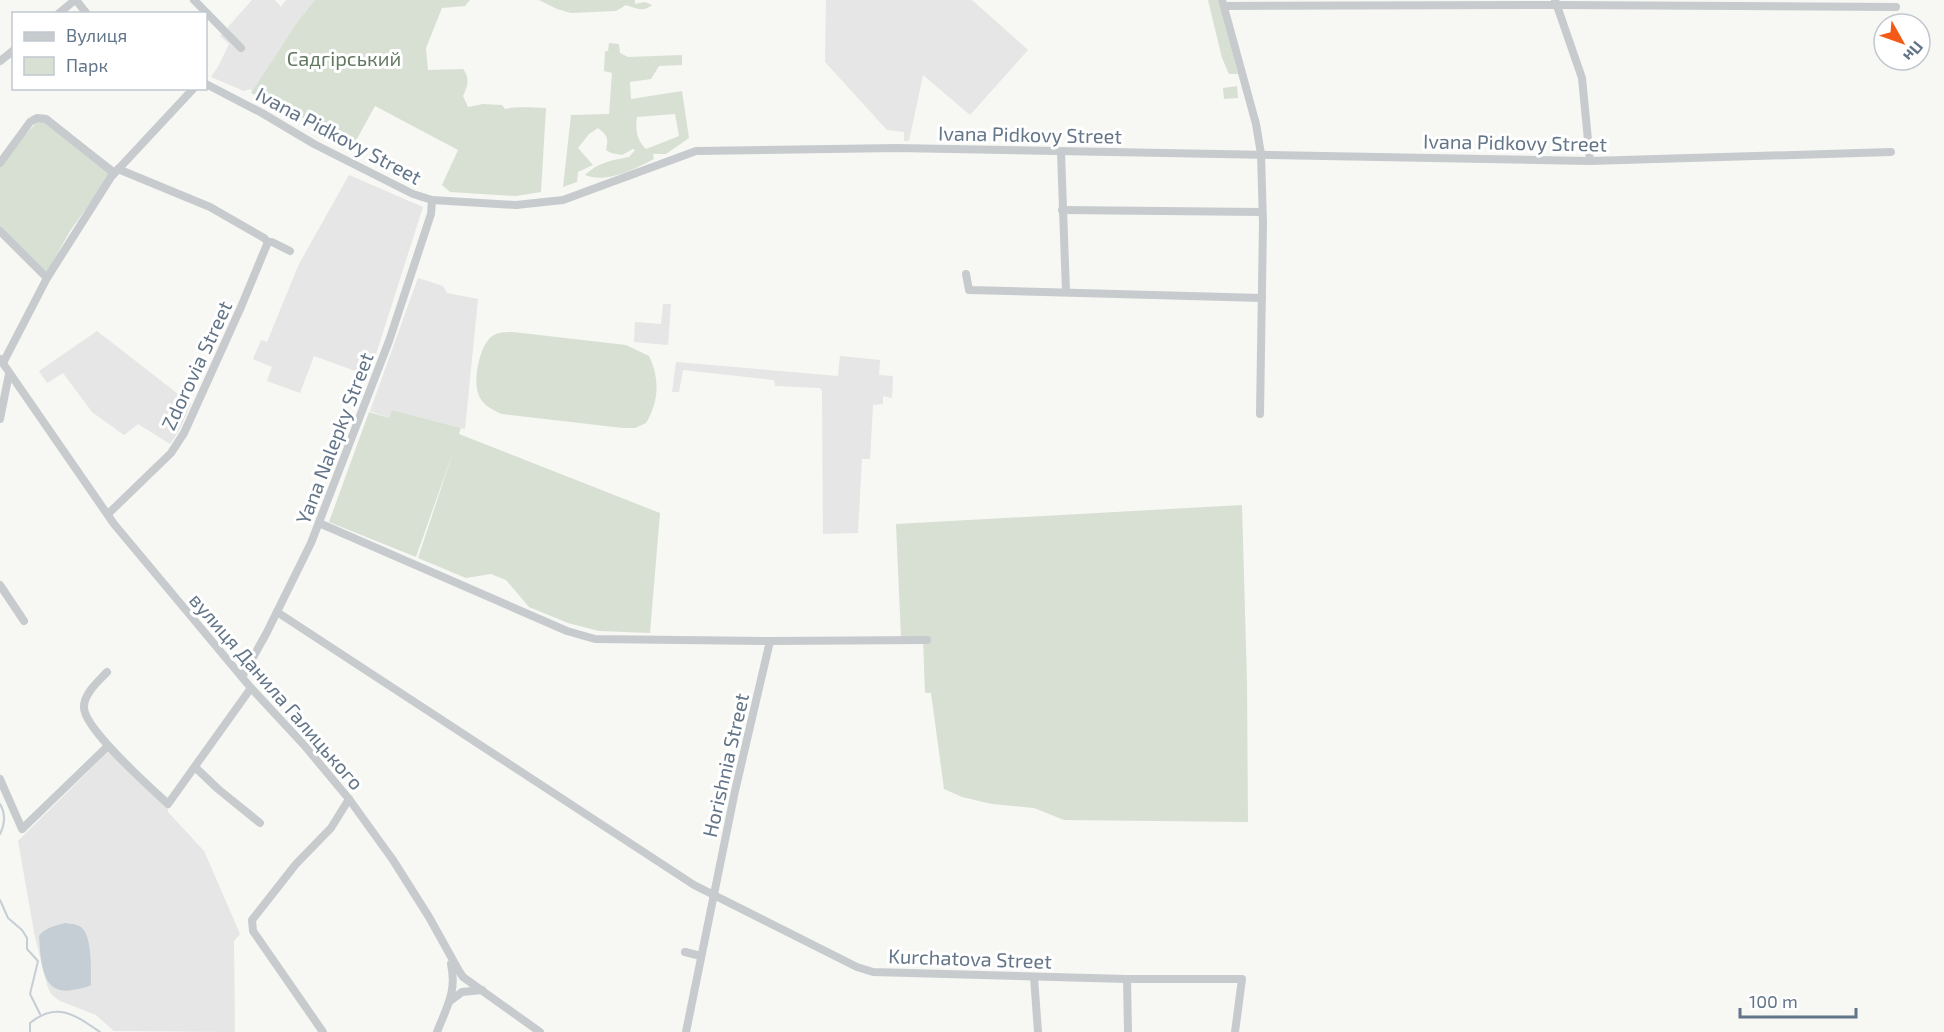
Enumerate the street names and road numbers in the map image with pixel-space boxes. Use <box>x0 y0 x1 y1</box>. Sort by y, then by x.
street label: Ivana Pidkovy Street <box>252 81 426 189</box>
street label: Ivana Pidkovy Street <box>938 120 1123 148</box>
street label: Ivana Pidkovy Street <box>1423 128 1608 156</box>
street label: Zdorovia Street <box>156 296 237 433</box>
street label: Yana Nalepky Street <box>290 348 378 527</box>
street label: вулиця Данила Галицького <box>184 588 369 795</box>
street label: Horishnia Street <box>697 690 753 839</box>
street label: Kurchatova Street <box>888 943 1053 973</box>

